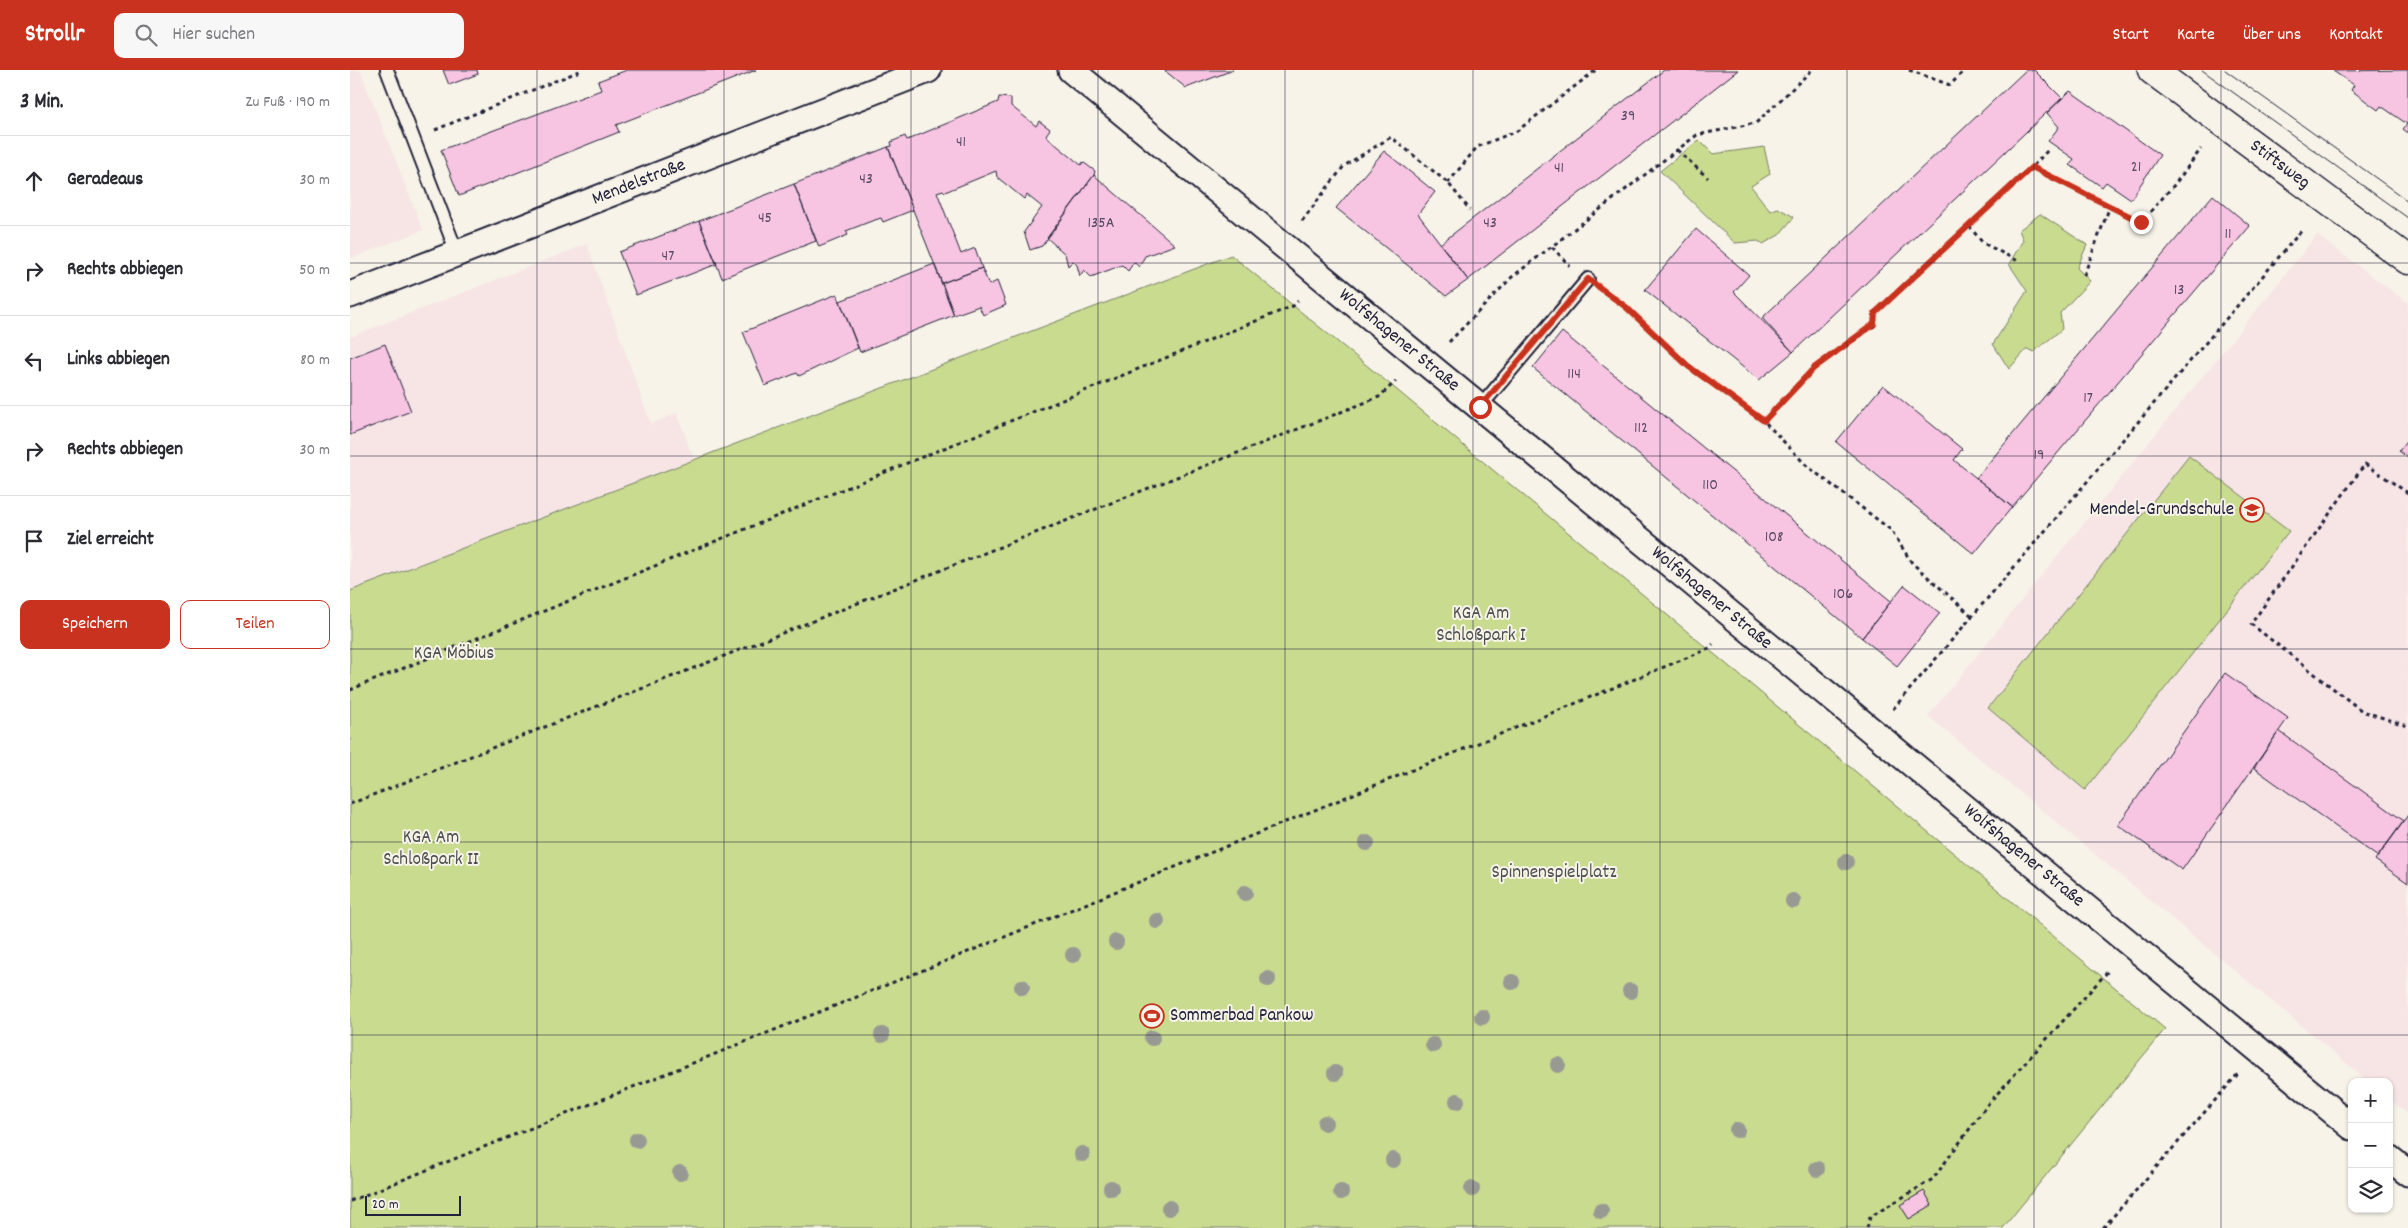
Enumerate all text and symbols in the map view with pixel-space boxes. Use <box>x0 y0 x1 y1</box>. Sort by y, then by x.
search box <box>114 13 464 58</box>
text: Strollr <box>25 18 84 52</box>
icon: search <box>132 21 160 49</box>
text: Hier suchen <box>172 22 255 49</box>
text: Start <box>2113 23 2149 48</box>
text: Karte <box>2177 23 2215 48</box>
text: Über uns <box>2243 23 2301 48</box>
text: Kontakt <box>2329 23 2383 48</box>
text: 3 Min. <box>20 88 63 118</box>
text: Zu Fuß · 190 m <box>246 91 330 114</box>
house number: 39 <box>1621 105 1635 128</box>
house number: 41 <box>956 131 966 154</box>
street label: Stiftsweg <box>2244 133 2316 196</box>
street label: Mendelstraße <box>588 152 690 213</box>
house number: 21 <box>2131 156 2141 179</box>
house number: 41 <box>1554 157 1564 180</box>
icon: ahead <box>20 167 48 195</box>
text: Geradeaus <box>67 167 143 194</box>
house number: 43 <box>859 168 873 191</box>
text: 30 m <box>300 169 330 192</box>
house number: 45 <box>758 207 772 230</box>
route end <box>2130 211 2153 234</box>
house number: 135A <box>1088 212 1115 235</box>
house number: 43 <box>1483 212 1497 235</box>
house number: 11 <box>2224 223 2232 246</box>
house number: 47 <box>662 245 674 268</box>
icon: right <box>20 257 48 285</box>
text: Rechts abbiegen <box>67 257 183 284</box>
text: 50 m <box>299 259 330 282</box>
house number: 13 <box>2174 279 2184 302</box>
street label: Wolfshagener Straße <box>1332 282 1465 399</box>
icon: left <box>20 347 48 375</box>
text: Links abbiegen <box>67 347 170 374</box>
text: 80 m <box>300 349 330 372</box>
house number: 114 <box>1567 363 1581 386</box>
house number: 17 <box>2083 387 2093 410</box>
route start <box>1469 396 1492 419</box>
house number: 112 <box>1634 417 1648 440</box>
icon: right <box>20 437 48 465</box>
text: Rechts abbiegen <box>67 437 183 464</box>
text: 30 m <box>300 439 330 462</box>
house number: 19 <box>2034 444 2044 467</box>
house number: 110 <box>1702 474 1718 497</box>
place label: Mendel-Grundschule <box>2090 497 2234 524</box>
school or university icon: Mendel-Grundschule <box>2239 497 2265 523</box>
house number: 108 <box>1765 526 1783 549</box>
icon: arrive <box>20 527 48 555</box>
text: Ziel erreicht <box>67 527 154 554</box>
street label: Wolfshagener Straße <box>1645 540 1778 656</box>
house number: 106 <box>1833 583 1853 606</box>
button: Speichern <box>20 600 170 649</box>
button: Teilen <box>180 600 330 649</box>
park label: KGA Am Schloßpark I <box>1436 601 1526 650</box>
park label: KGA Möbius <box>414 641 494 668</box>
street label: Wolfshagener Straße <box>1957 798 2090 914</box>
park label: KGA Am Schloßpark II <box>383 825 479 874</box>
park label: Spinnenspielplatz <box>1492 860 1616 887</box>
sports icon: Sommerbad Pankow <box>1139 1003 1165 1029</box>
place label: Sommerbad Pankow <box>1170 1003 1314 1030</box>
map controls <box>2348 1078 2393 1213</box>
button: + <box>2348 1078 2393 1123</box>
button: − <box>2348 1123 2393 1168</box>
button: layers <box>2348 1168 2393 1213</box>
scale bar <box>365 1193 461 1216</box>
text: 20 m <box>372 1195 399 1215</box>

